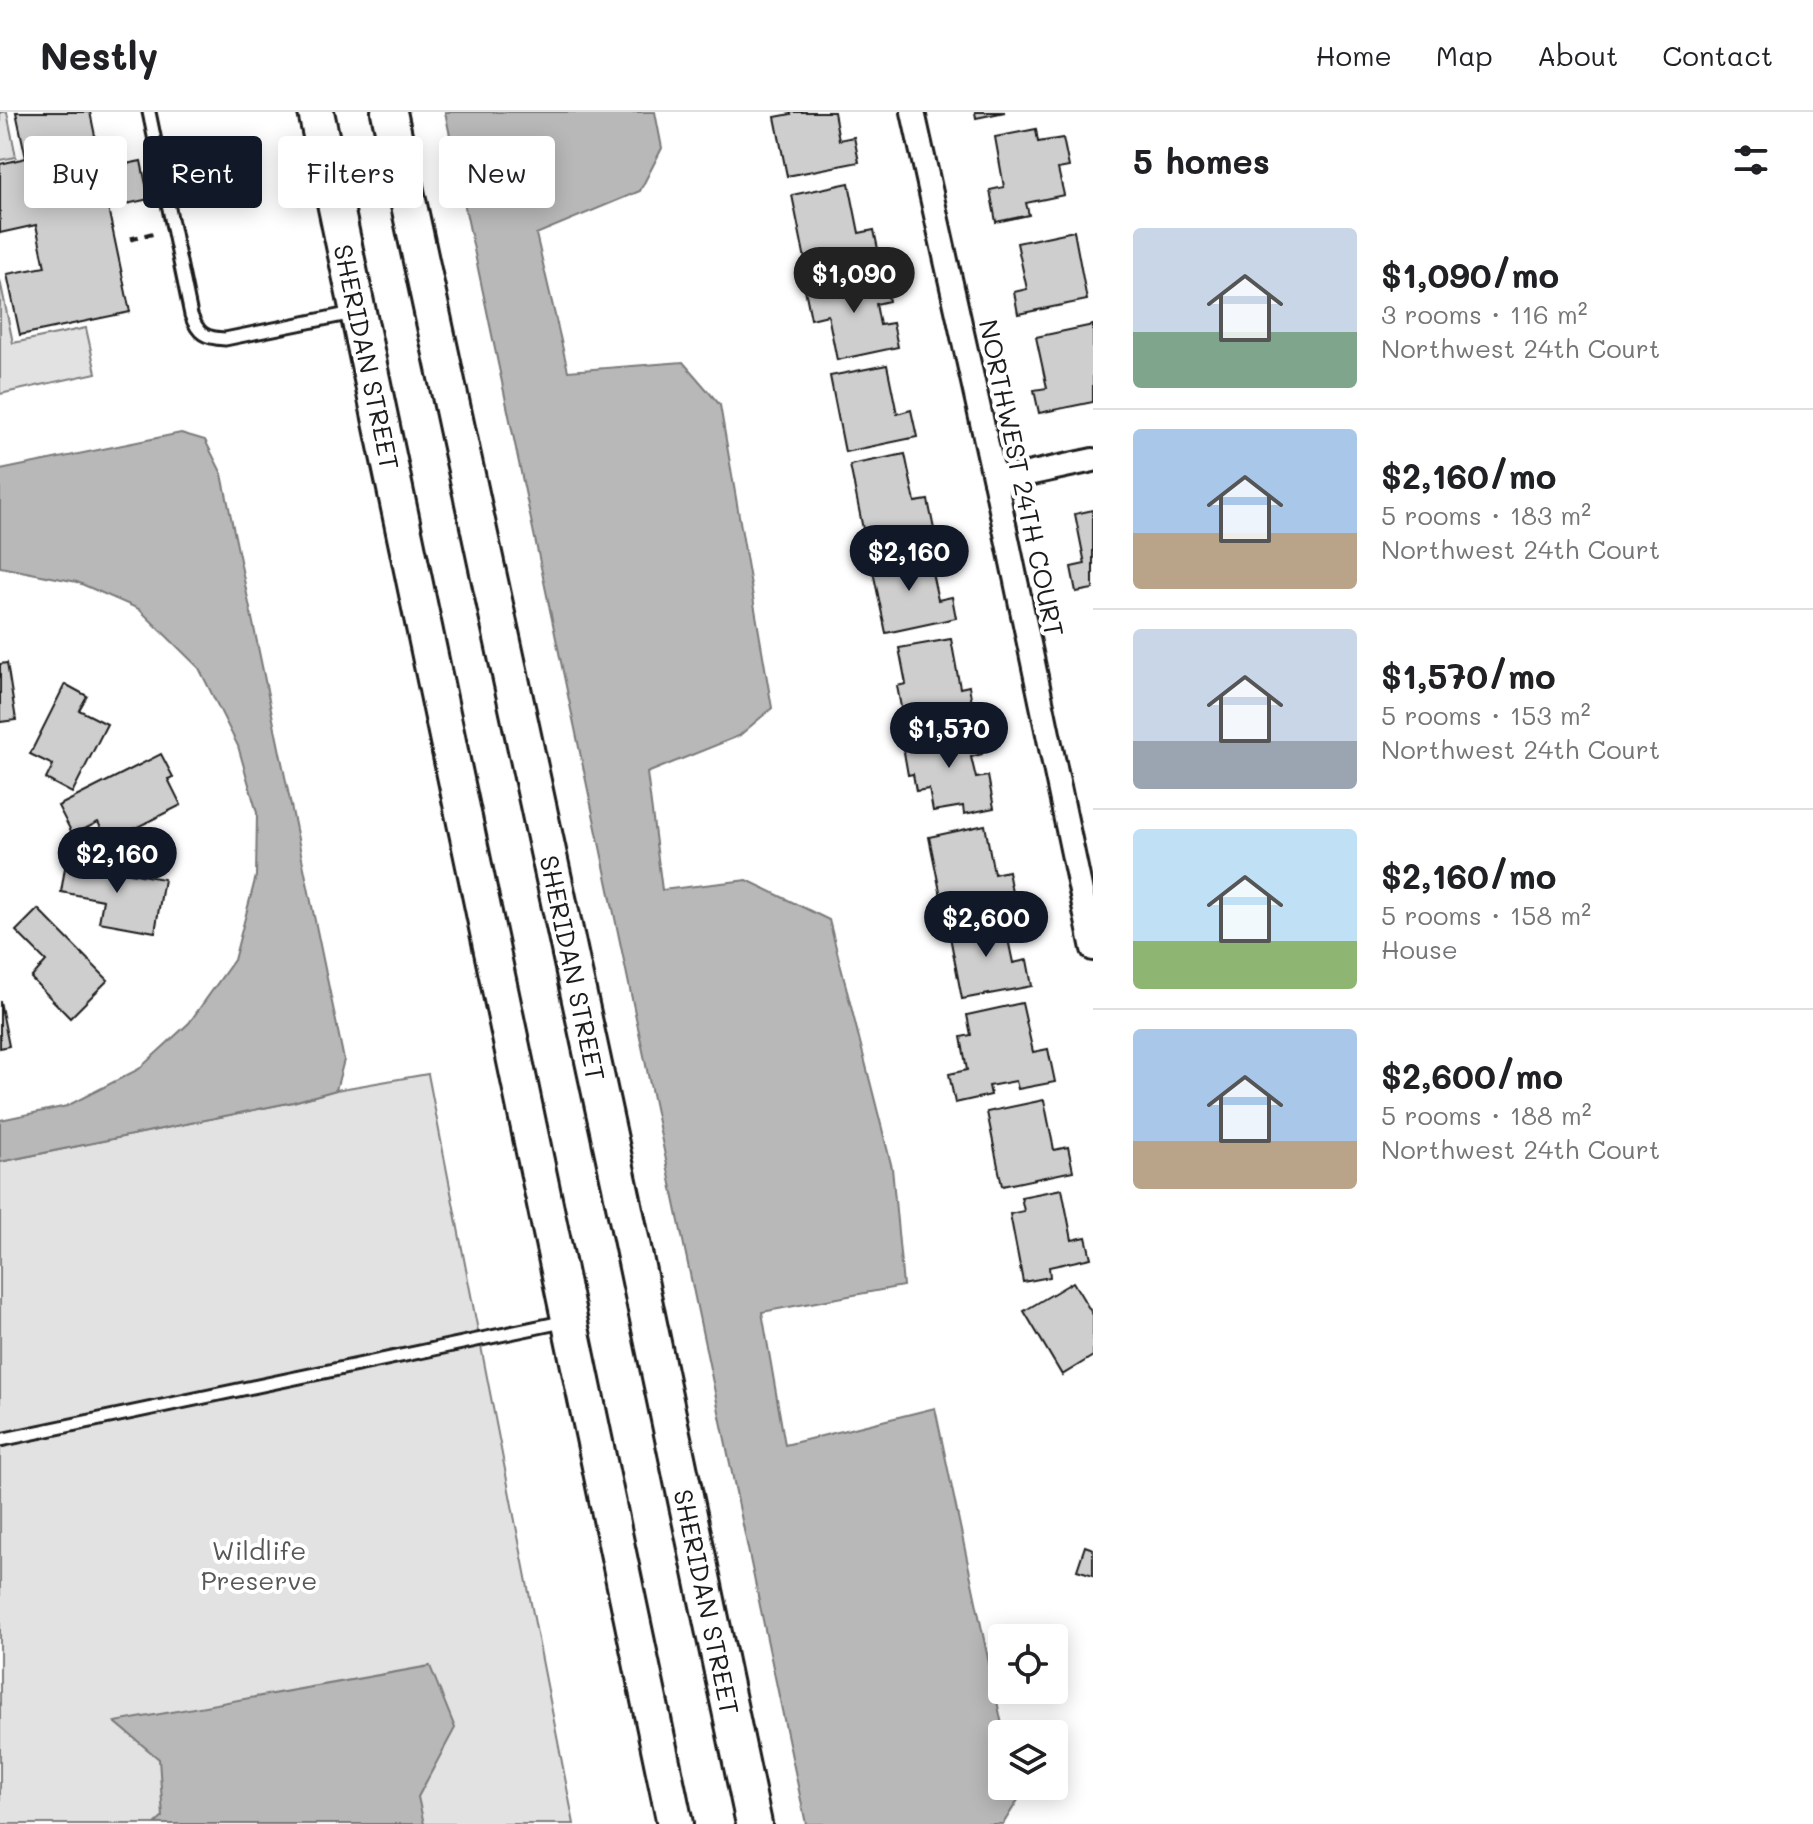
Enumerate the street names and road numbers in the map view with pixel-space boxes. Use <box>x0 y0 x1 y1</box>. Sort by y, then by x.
street label: SHERIDAN STREET <box>327 241 407 473</box>
street label: NORTHWEST 24TH COURT <box>972 316 1072 640</box>
street label: SHERIDAN STREET <box>533 852 613 1084</box>
street label: SHERIDAN STREET <box>667 1486 747 1718</box>

